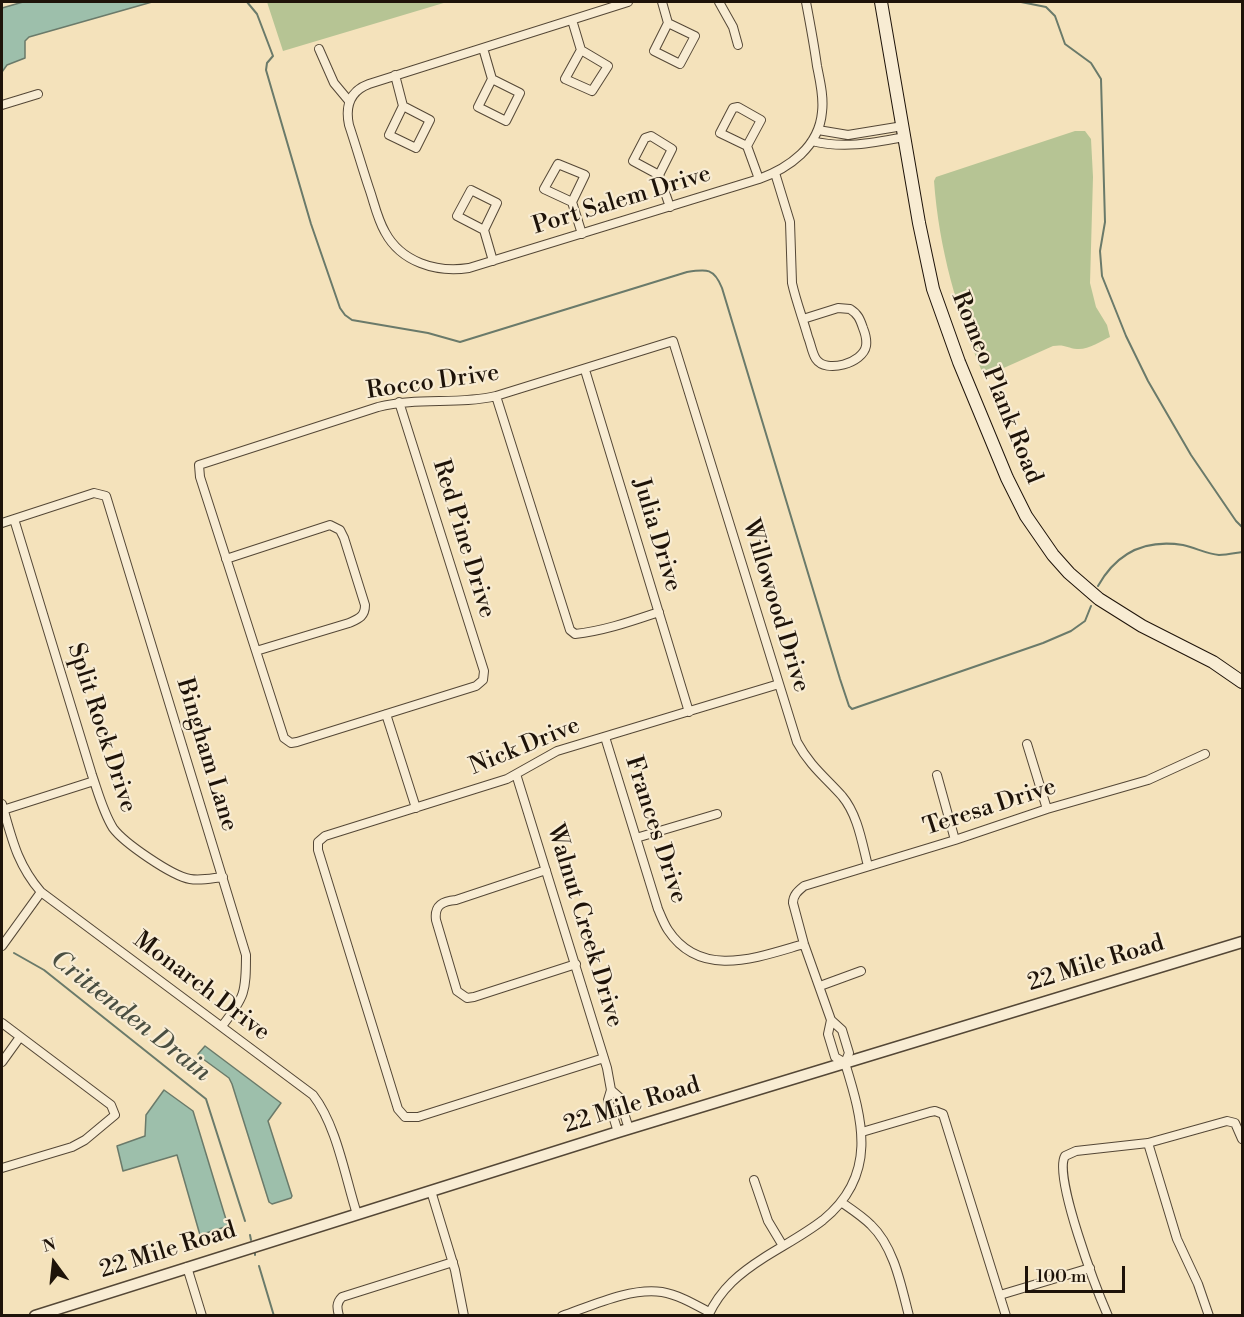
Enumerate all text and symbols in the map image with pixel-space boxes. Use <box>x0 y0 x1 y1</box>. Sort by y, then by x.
street label: Port Salem Drive <box>529 160 715 242</box>
street label: Romeo Plank Road <box>944 288 1048 488</box>
street label: Rocco Drive <box>365 359 501 407</box>
street label: Red Pine Drive <box>425 456 501 622</box>
street label: Julia Drive <box>625 475 687 595</box>
street label: Willowood Drive <box>735 516 815 696</box>
street label: Split Rock Drive <box>60 640 142 816</box>
street label: Bingham Lane <box>169 675 243 835</box>
street label: Nick Drive <box>466 712 584 782</box>
street label: Frances Drive <box>618 753 692 907</box>
street label: Teresa Drive <box>920 773 1060 843</box>
street label: Walnut Creek Drive <box>539 821 629 1031</box>
street label: Monarch Drive <box>127 926 275 1048</box>
street label: 22 Mile Road <box>1024 930 1168 998</box>
water label: Crittenden Drain <box>44 945 216 1089</box>
street label: 22 Mile Road <box>560 1072 704 1140</box>
street label: 22 Mile Road <box>96 1217 240 1285</box>
north arrow <box>24 1233 84 1293</box>
text: N <box>41 1234 58 1257</box>
scale bar <box>1028 1254 1128 1292</box>
text: 100 m <box>1036 1265 1087 1288</box>

